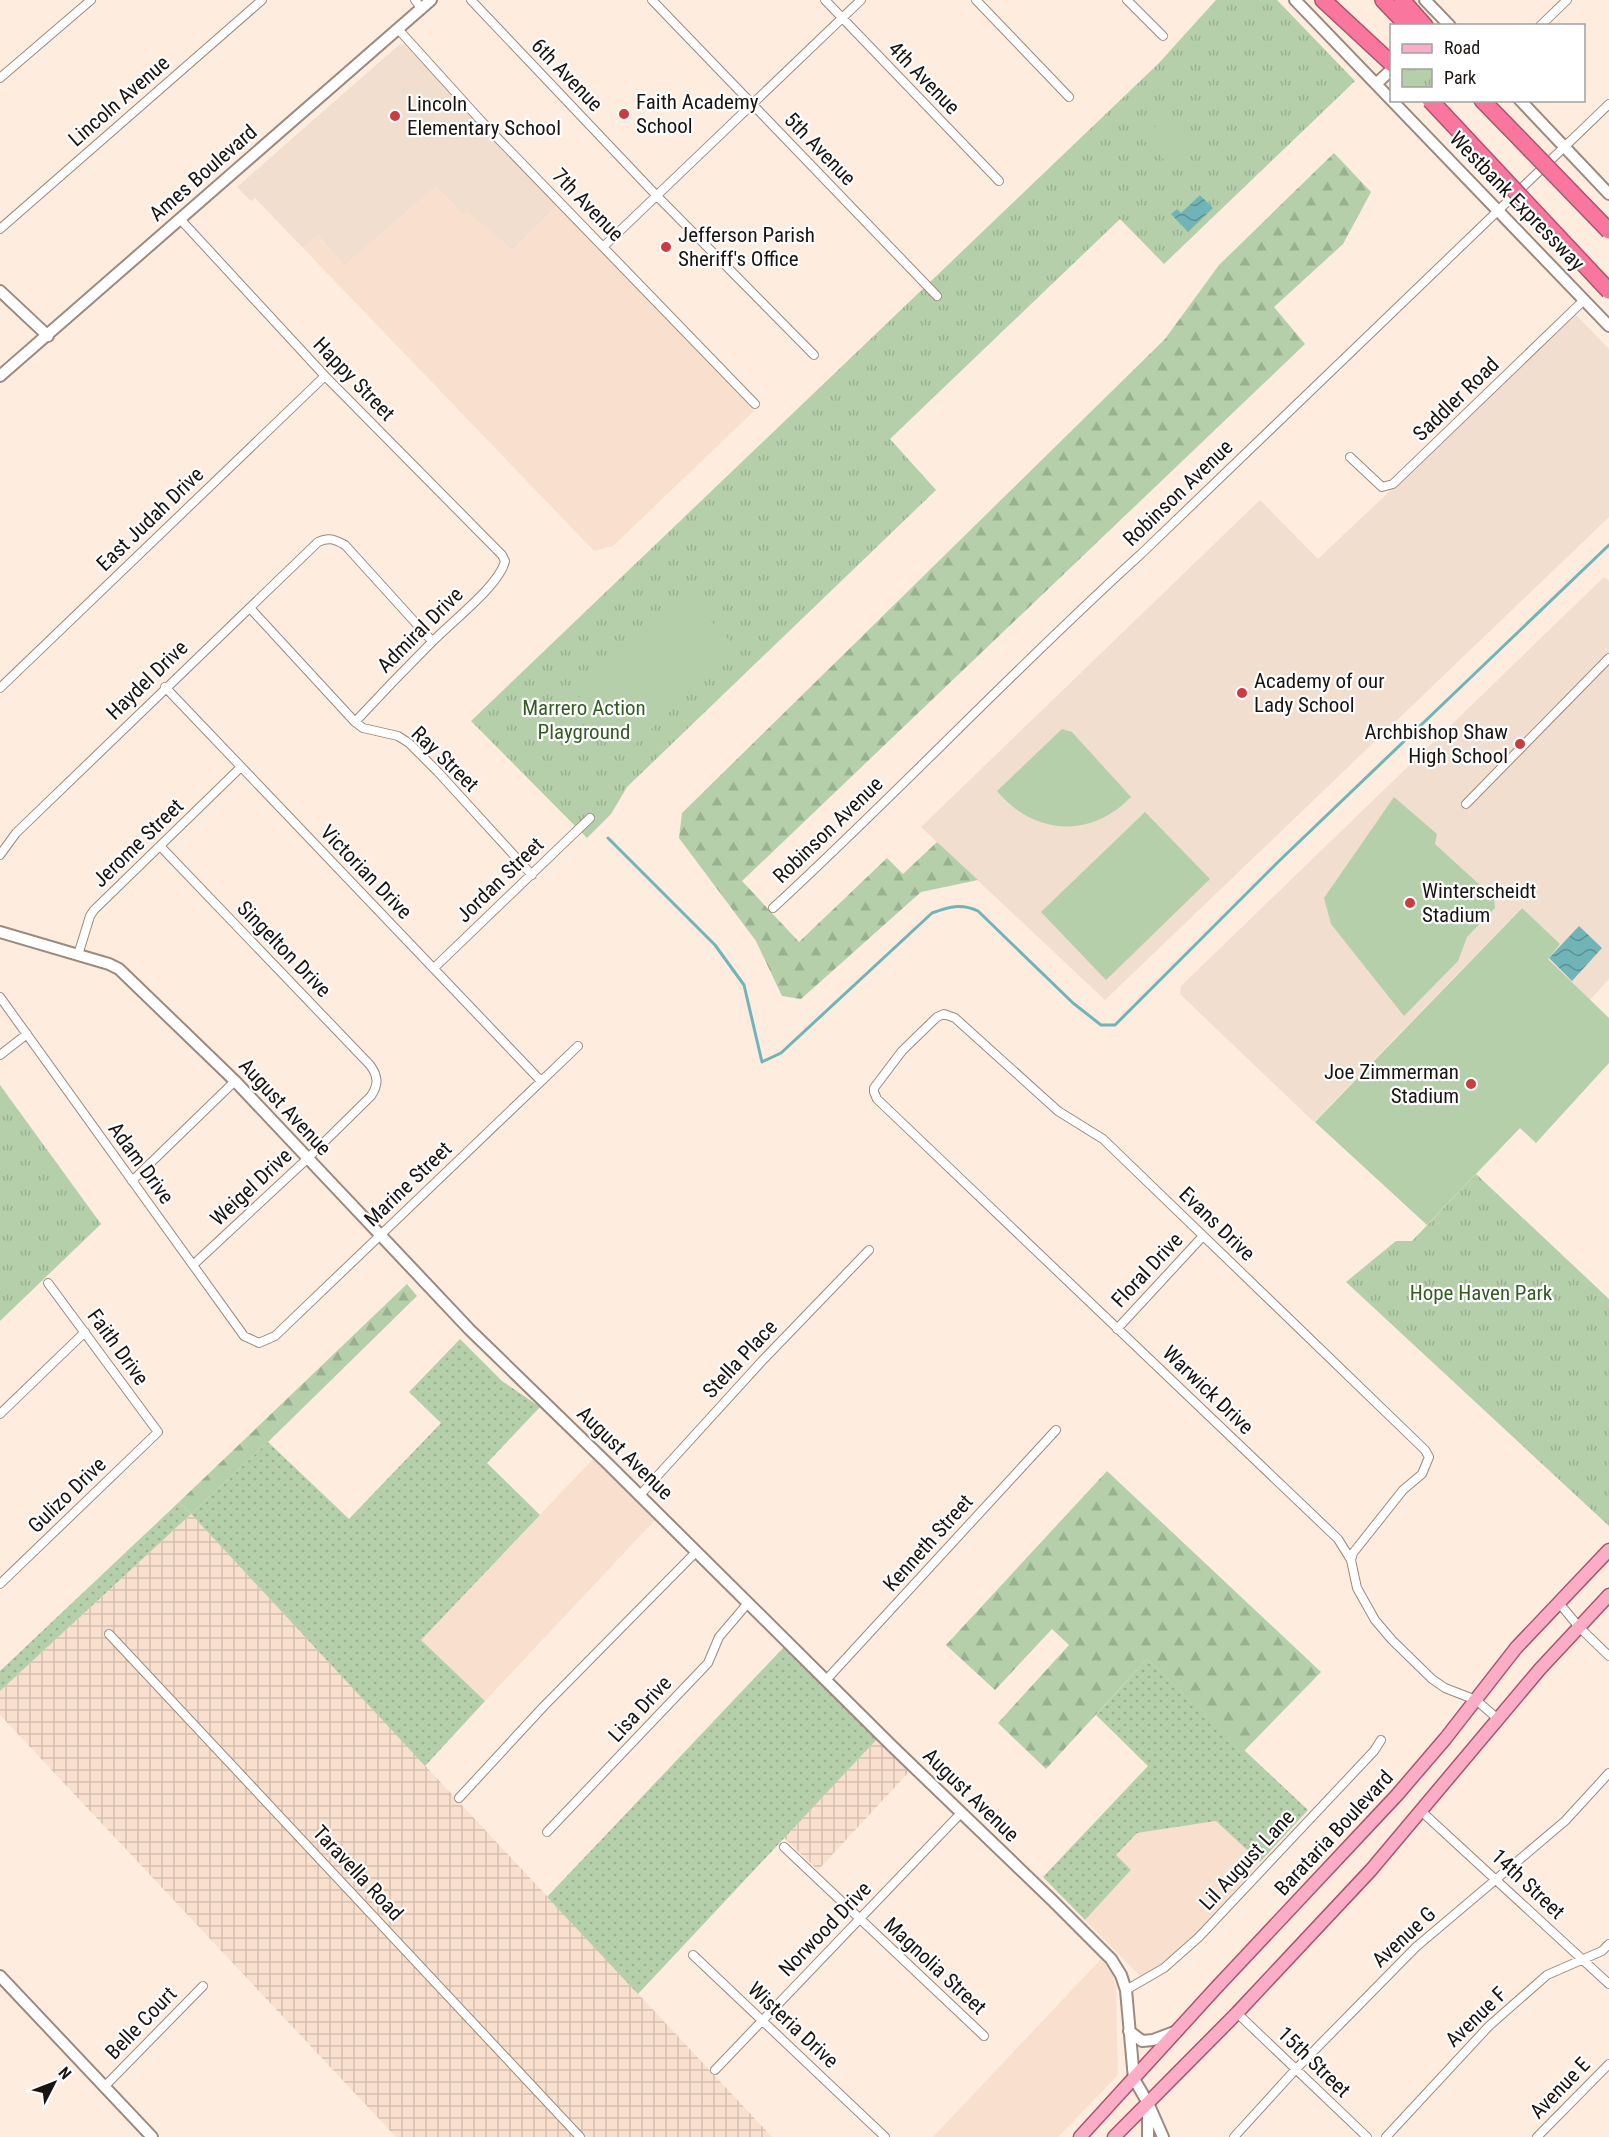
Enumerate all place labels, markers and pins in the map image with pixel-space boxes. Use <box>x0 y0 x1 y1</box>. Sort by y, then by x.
place label: Faith Academy School <box>636 90 759 138</box>
place label: Lincoln Elementary School <box>407 92 561 140</box>
marker: Faith Academy School <box>617 107 631 121</box>
marker: Lincoln Elementary School <box>388 109 402 123</box>
place label: Jefferson Parish Sheriff's Office <box>678 223 815 271</box>
marker: Jefferson Parish Sheriff's Office <box>659 240 673 254</box>
place label: Academy of our Lady School <box>1254 669 1385 717</box>
marker: Academy of our Lady School <box>1235 686 1249 700</box>
place label: Archbishop Shaw High School <box>1364 720 1508 768</box>
marker: Archbishop Shaw High School <box>1513 737 1527 751</box>
place label: Winterscheidt Stadium <box>1422 879 1536 927</box>
marker: Winterscheidt Stadium <box>1403 896 1417 910</box>
place label: Joe Zimmerman Stadium <box>1324 1060 1459 1108</box>
marker: Joe Zimmerman Stadium <box>1464 1077 1478 1091</box>

